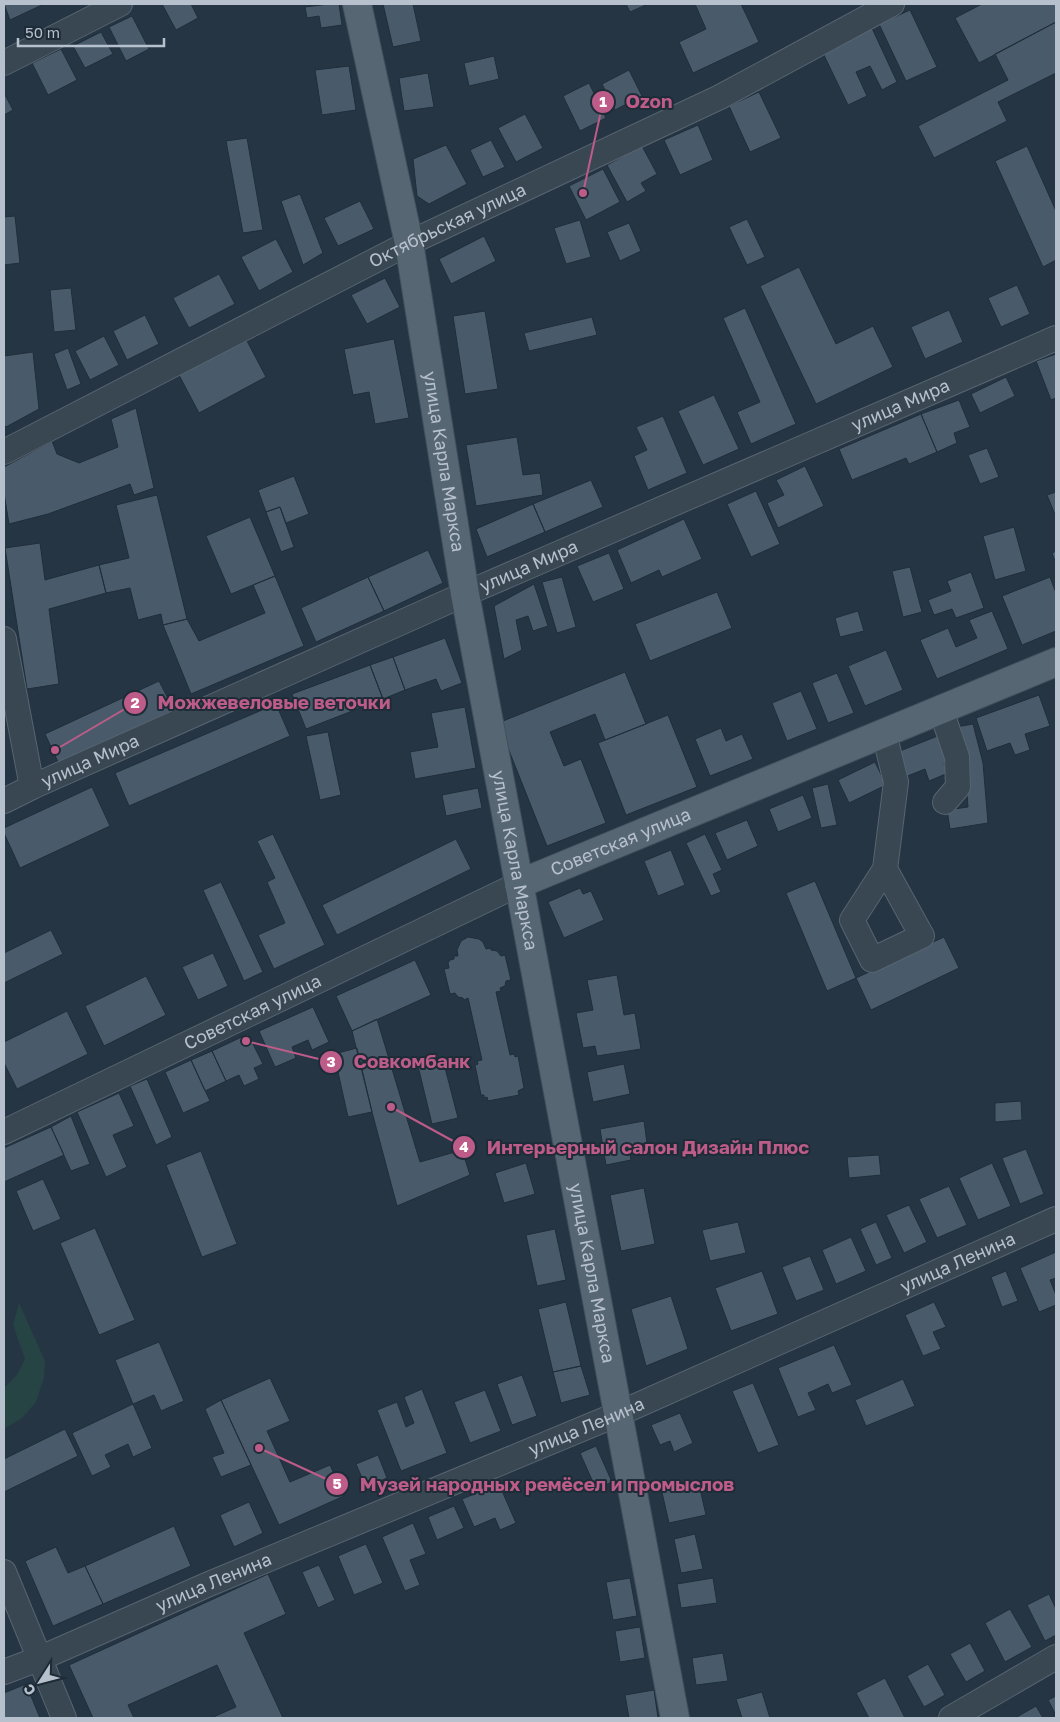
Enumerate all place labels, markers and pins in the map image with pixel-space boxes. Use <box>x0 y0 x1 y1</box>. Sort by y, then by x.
callout: Ozon <box>590 85 682 119</box>
callout: Можжевеловые веточки <box>123 686 401 720</box>
callout: Совкомбанк <box>319 1045 481 1079</box>
callout: Интерьерный салон Дизайн Плюс <box>452 1130 819 1164</box>
callout: Музей народных ремёсел и промыслов <box>324 1467 744 1501</box>

